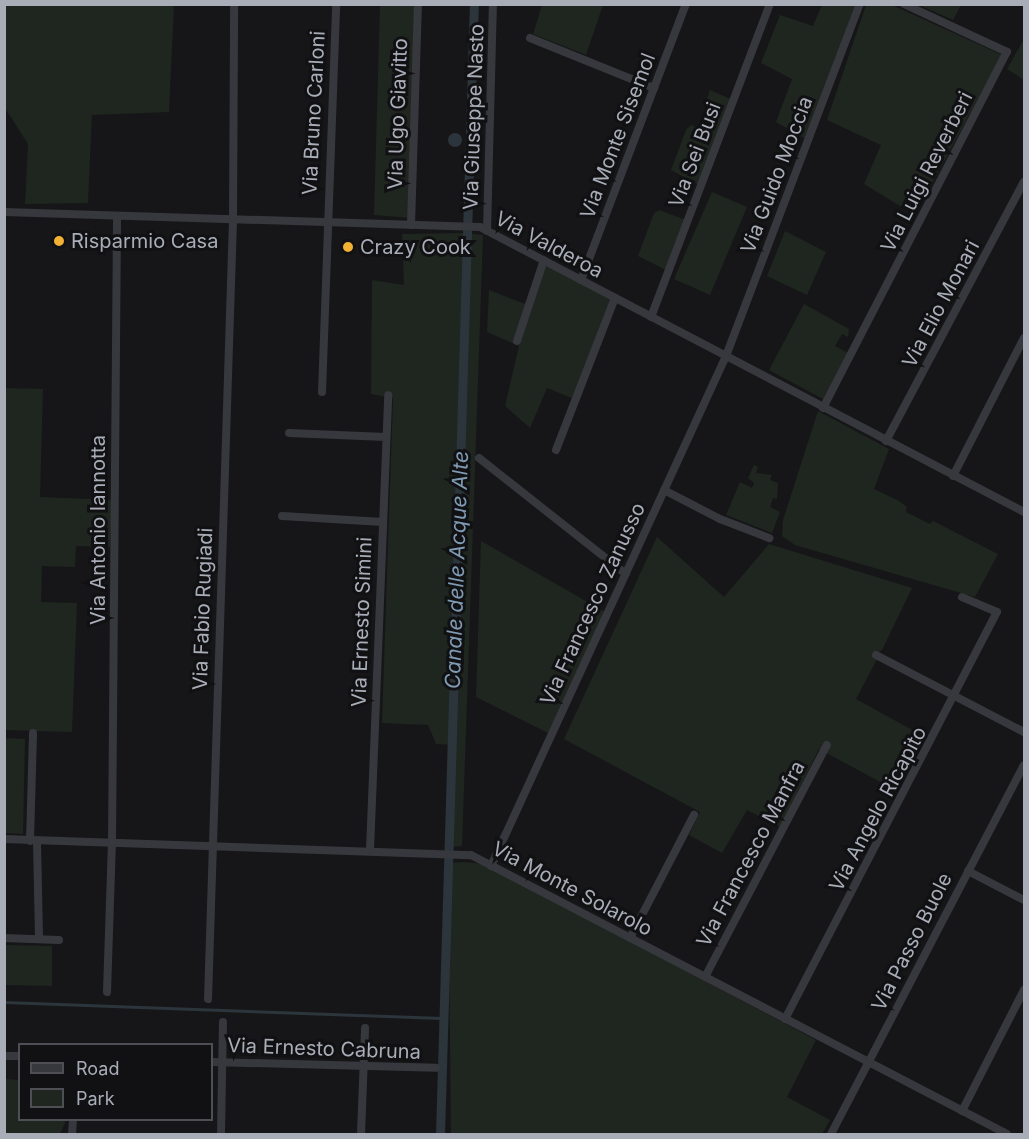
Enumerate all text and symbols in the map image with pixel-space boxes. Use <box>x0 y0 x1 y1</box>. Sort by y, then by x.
street label: Via Giuseppe Nasto <box>459 23 489 211</box>
street label: Via Bruno Carloni <box>298 30 330 196</box>
street label: Via Ugo Giavitto <box>383 38 413 190</box>
street label: Via Monte Sisemol <box>575 50 661 222</box>
street label: Via Luigi Reverberi <box>876 88 978 256</box>
street label: Via Guido Moccia <box>736 93 818 257</box>
street label: Via Sei Busi <box>664 99 726 211</box>
street label: Via Valderoa <box>491 206 607 284</box>
place label: Risparmio Casa <box>71 229 218 253</box>
marker: Risparmio Casa <box>52 234 66 248</box>
place label: Crazy Cook <box>360 235 471 259</box>
street label: Via Elio Monari <box>897 236 985 372</box>
marker: Crazy Cook <box>341 240 355 254</box>
street label: Via Antonio Iannotta <box>86 435 110 625</box>
water label: Canale delle Acque Alte <box>440 451 474 689</box>
street label: Via Francesco Zanusso <box>536 499 650 709</box>
street label: Via Fabio Rugiadi <box>188 527 218 691</box>
street label: Via Ernesto Simini <box>347 537 377 707</box>
street label: Via Angelo Ricapito <box>824 722 932 896</box>
street label: Via Francesco Manfra <box>692 757 810 951</box>
street label: Via Monte Solarolo <box>488 837 656 941</box>
street label: Via Passo Buole <box>867 869 957 1015</box>
street label: Via Ernesto Cabruna <box>227 1034 421 1064</box>
legend <box>18 1043 213 1121</box>
text: Road <box>76 1058 119 1079</box>
text: Park <box>76 1088 115 1109</box>

